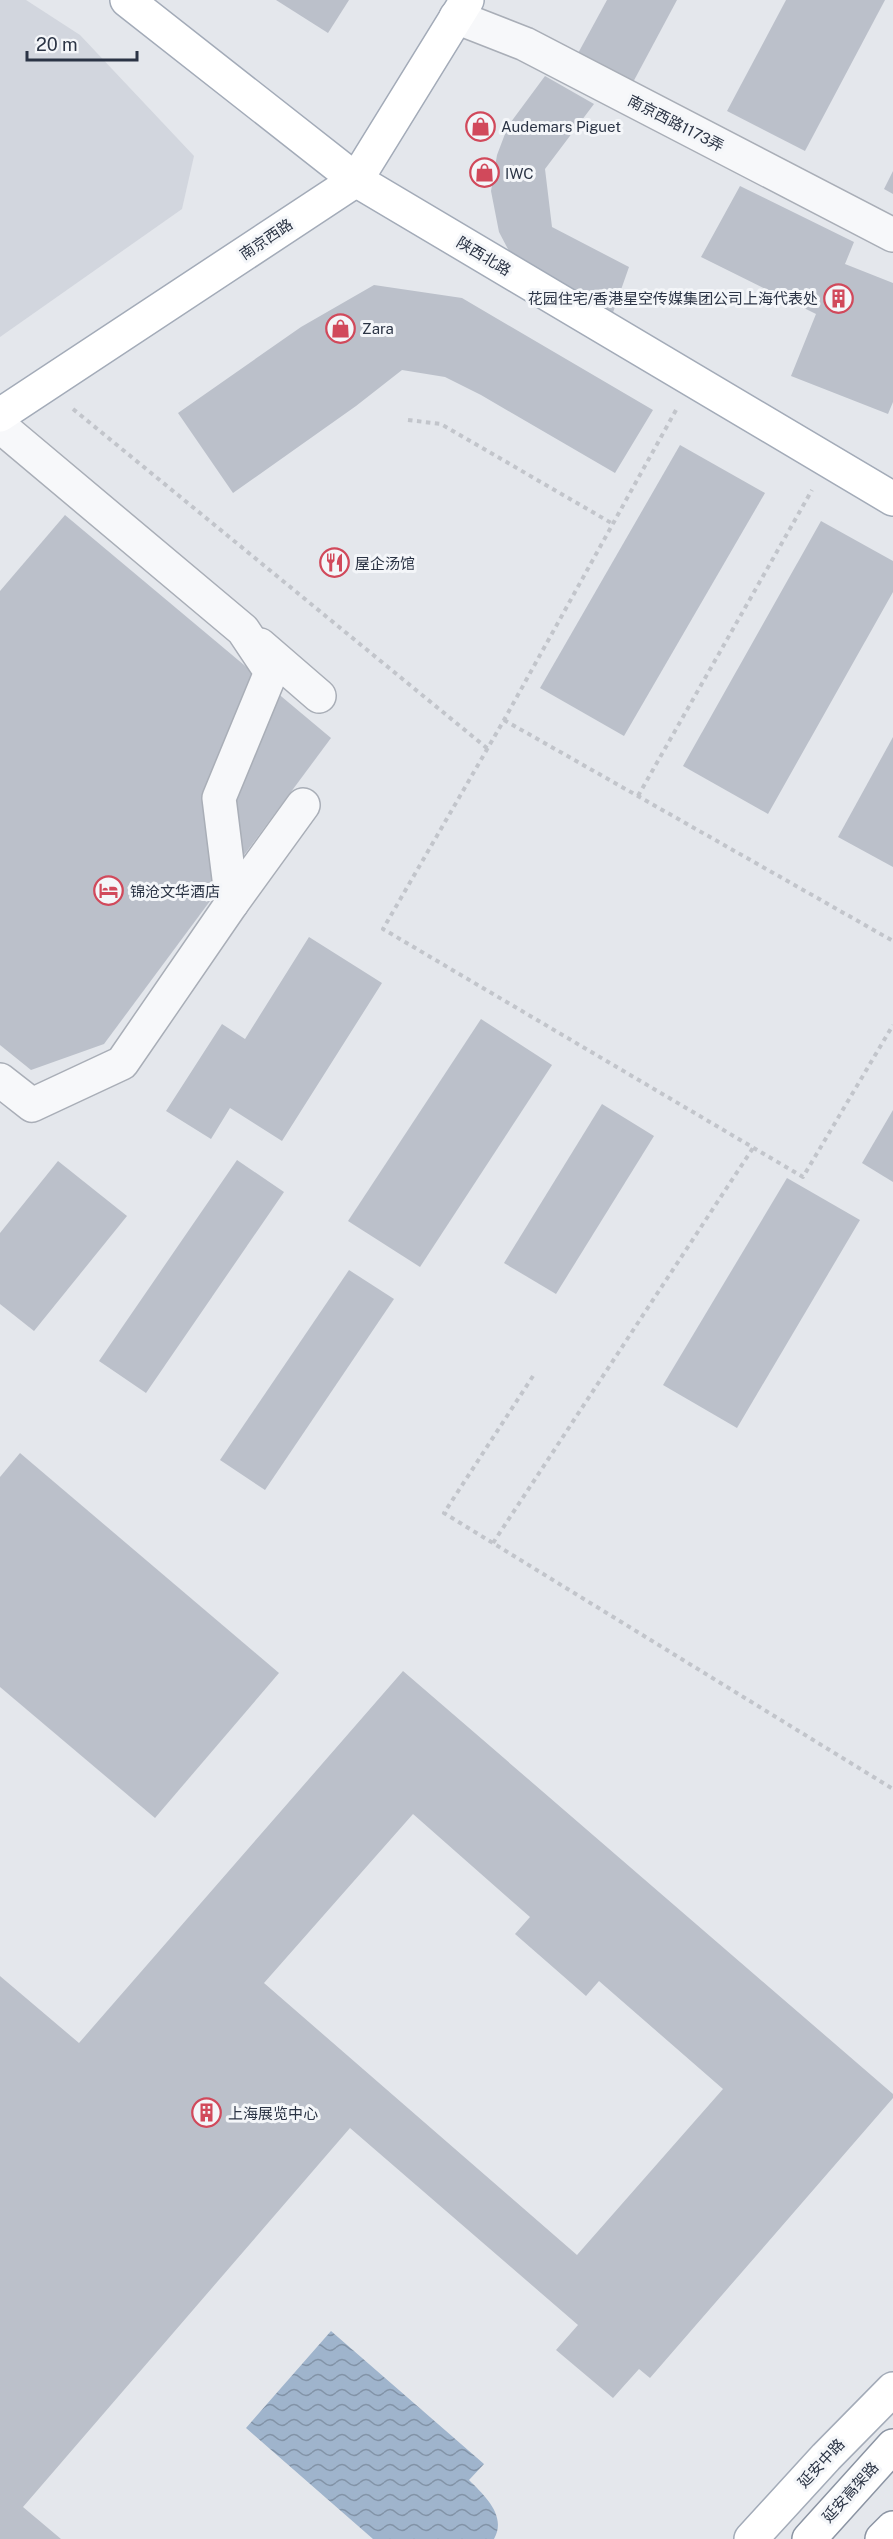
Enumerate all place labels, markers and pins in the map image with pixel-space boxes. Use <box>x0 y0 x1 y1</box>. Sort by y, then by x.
shop icon: Audemars Piguet <box>464 110 496 142</box>
place label: Audemars Piguet <box>501 118 621 135</box>
shop icon: IWC <box>468 157 500 189</box>
place label: IWC <box>505 165 534 182</box>
building icon: 花园住宅/香港星空传媒集团公司上海代表处 <box>823 282 855 314</box>
place label: 花园住宅/香港星空传媒集团公司上海代表处 <box>528 290 818 307</box>
shop icon: Zara <box>325 312 357 344</box>
place label: Zara <box>362 320 394 337</box>
restaurant icon: 屋企汤馆 <box>318 547 350 579</box>
place label: 屋企汤馆 <box>355 555 415 572</box>
hotel icon: 锦沧文华酒店 <box>93 875 125 907</box>
place label: 锦沧文华酒店 <box>130 883 220 900</box>
building icon: 上海展览中心 <box>191 2097 223 2129</box>
place label: 上海展览中心 <box>228 2105 318 2122</box>

